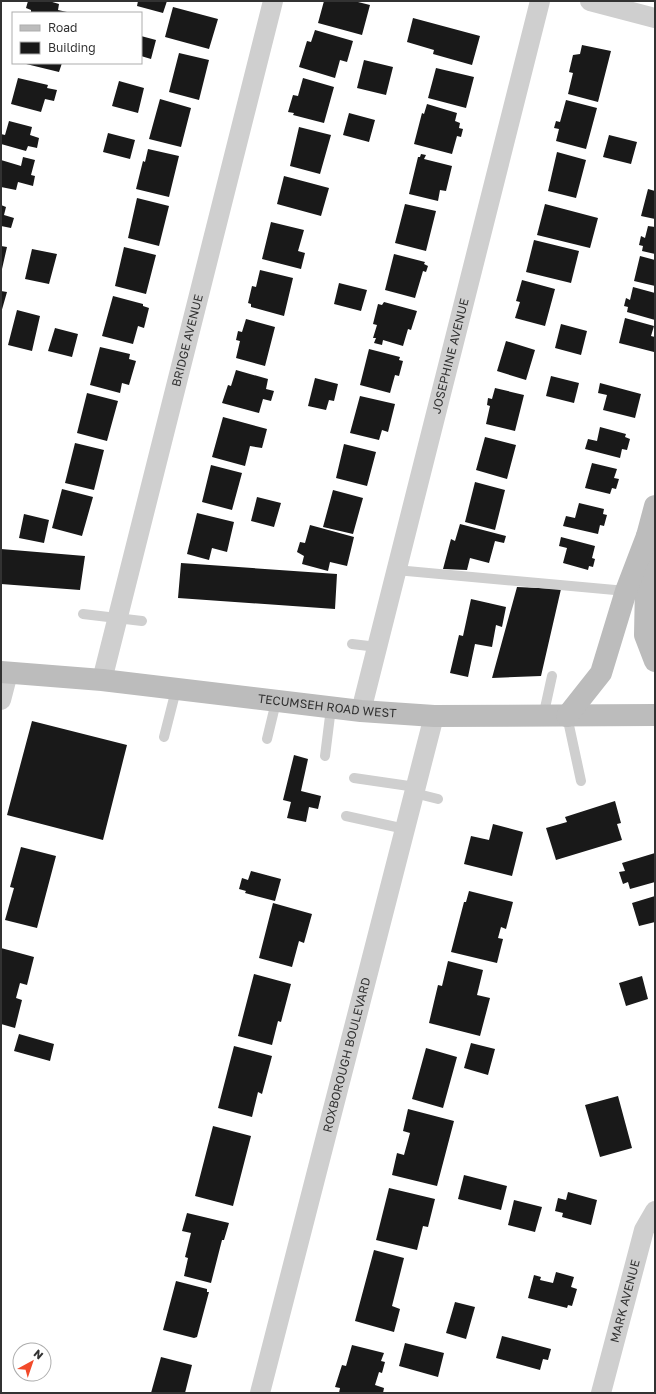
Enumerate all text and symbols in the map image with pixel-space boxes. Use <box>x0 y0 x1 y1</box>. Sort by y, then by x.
legend <box>12 12 142 64</box>
text: Road <box>48 20 77 35</box>
text: Building <box>48 40 96 55</box>
street label: BRIDGE AVENUE <box>168 293 206 388</box>
street label: JOSEPHINE AVENUE <box>428 297 472 415</box>
street label: TECUMSEH ROAD WEST <box>257 691 397 720</box>
street label: ROXBOROUGH BOULEVARD <box>319 976 374 1134</box>
street label: MARK AVENUE <box>607 1258 643 1344</box>
north arrow <box>12 1342 52 1382</box>
text: N <box>31 1346 46 1362</box>

